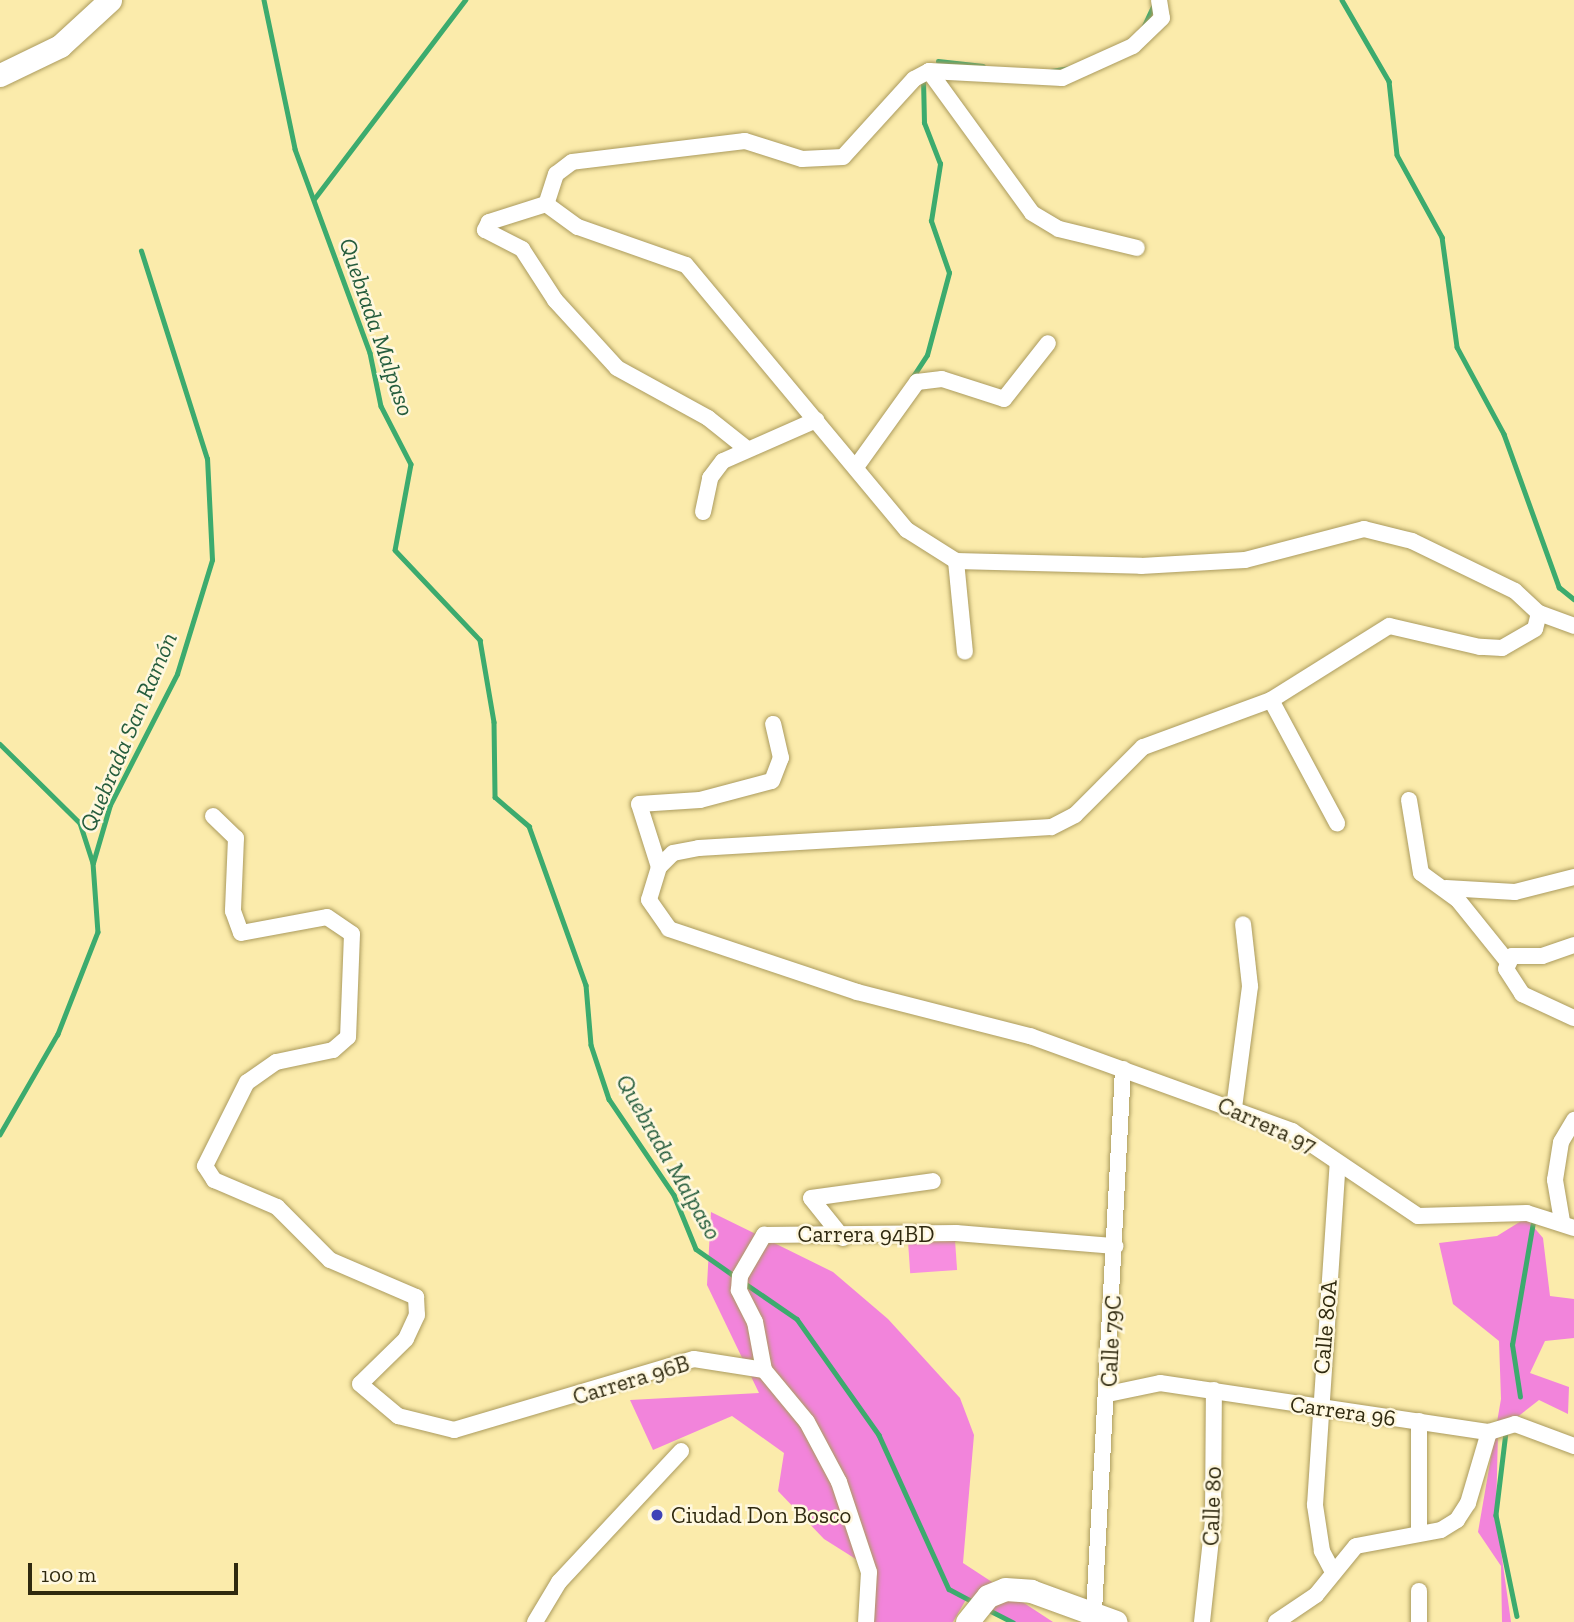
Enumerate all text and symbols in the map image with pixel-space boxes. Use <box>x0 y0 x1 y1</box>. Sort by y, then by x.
water label: Quebrada Malpaso <box>333 234 421 420</box>
water label: Quebrada San Ramón <box>73 628 183 836</box>
water label: Quebrada Malpaso <box>610 1069 728 1245</box>
street label: Carrera 97 <box>1213 1091 1321 1159</box>
street label: Carrera 94BD <box>798 1220 934 1248</box>
street label: Calle 80A <box>1307 1279 1343 1375</box>
street label: Calle 79C <box>1095 1294 1127 1388</box>
street label: Carrera 96B <box>569 1349 693 1411</box>
street label: Carrera 96 <box>1288 1390 1398 1432</box>
street label: Calle 80 <box>1197 1466 1227 1546</box>
place label: Ciudad Don Bosco <box>671 1501 851 1529</box>
marker: Ciudad Don Bosco <box>649 1507 665 1523</box>
scale bar <box>32 1548 242 1592</box>
text: 100 m <box>41 1562 96 1587</box>

